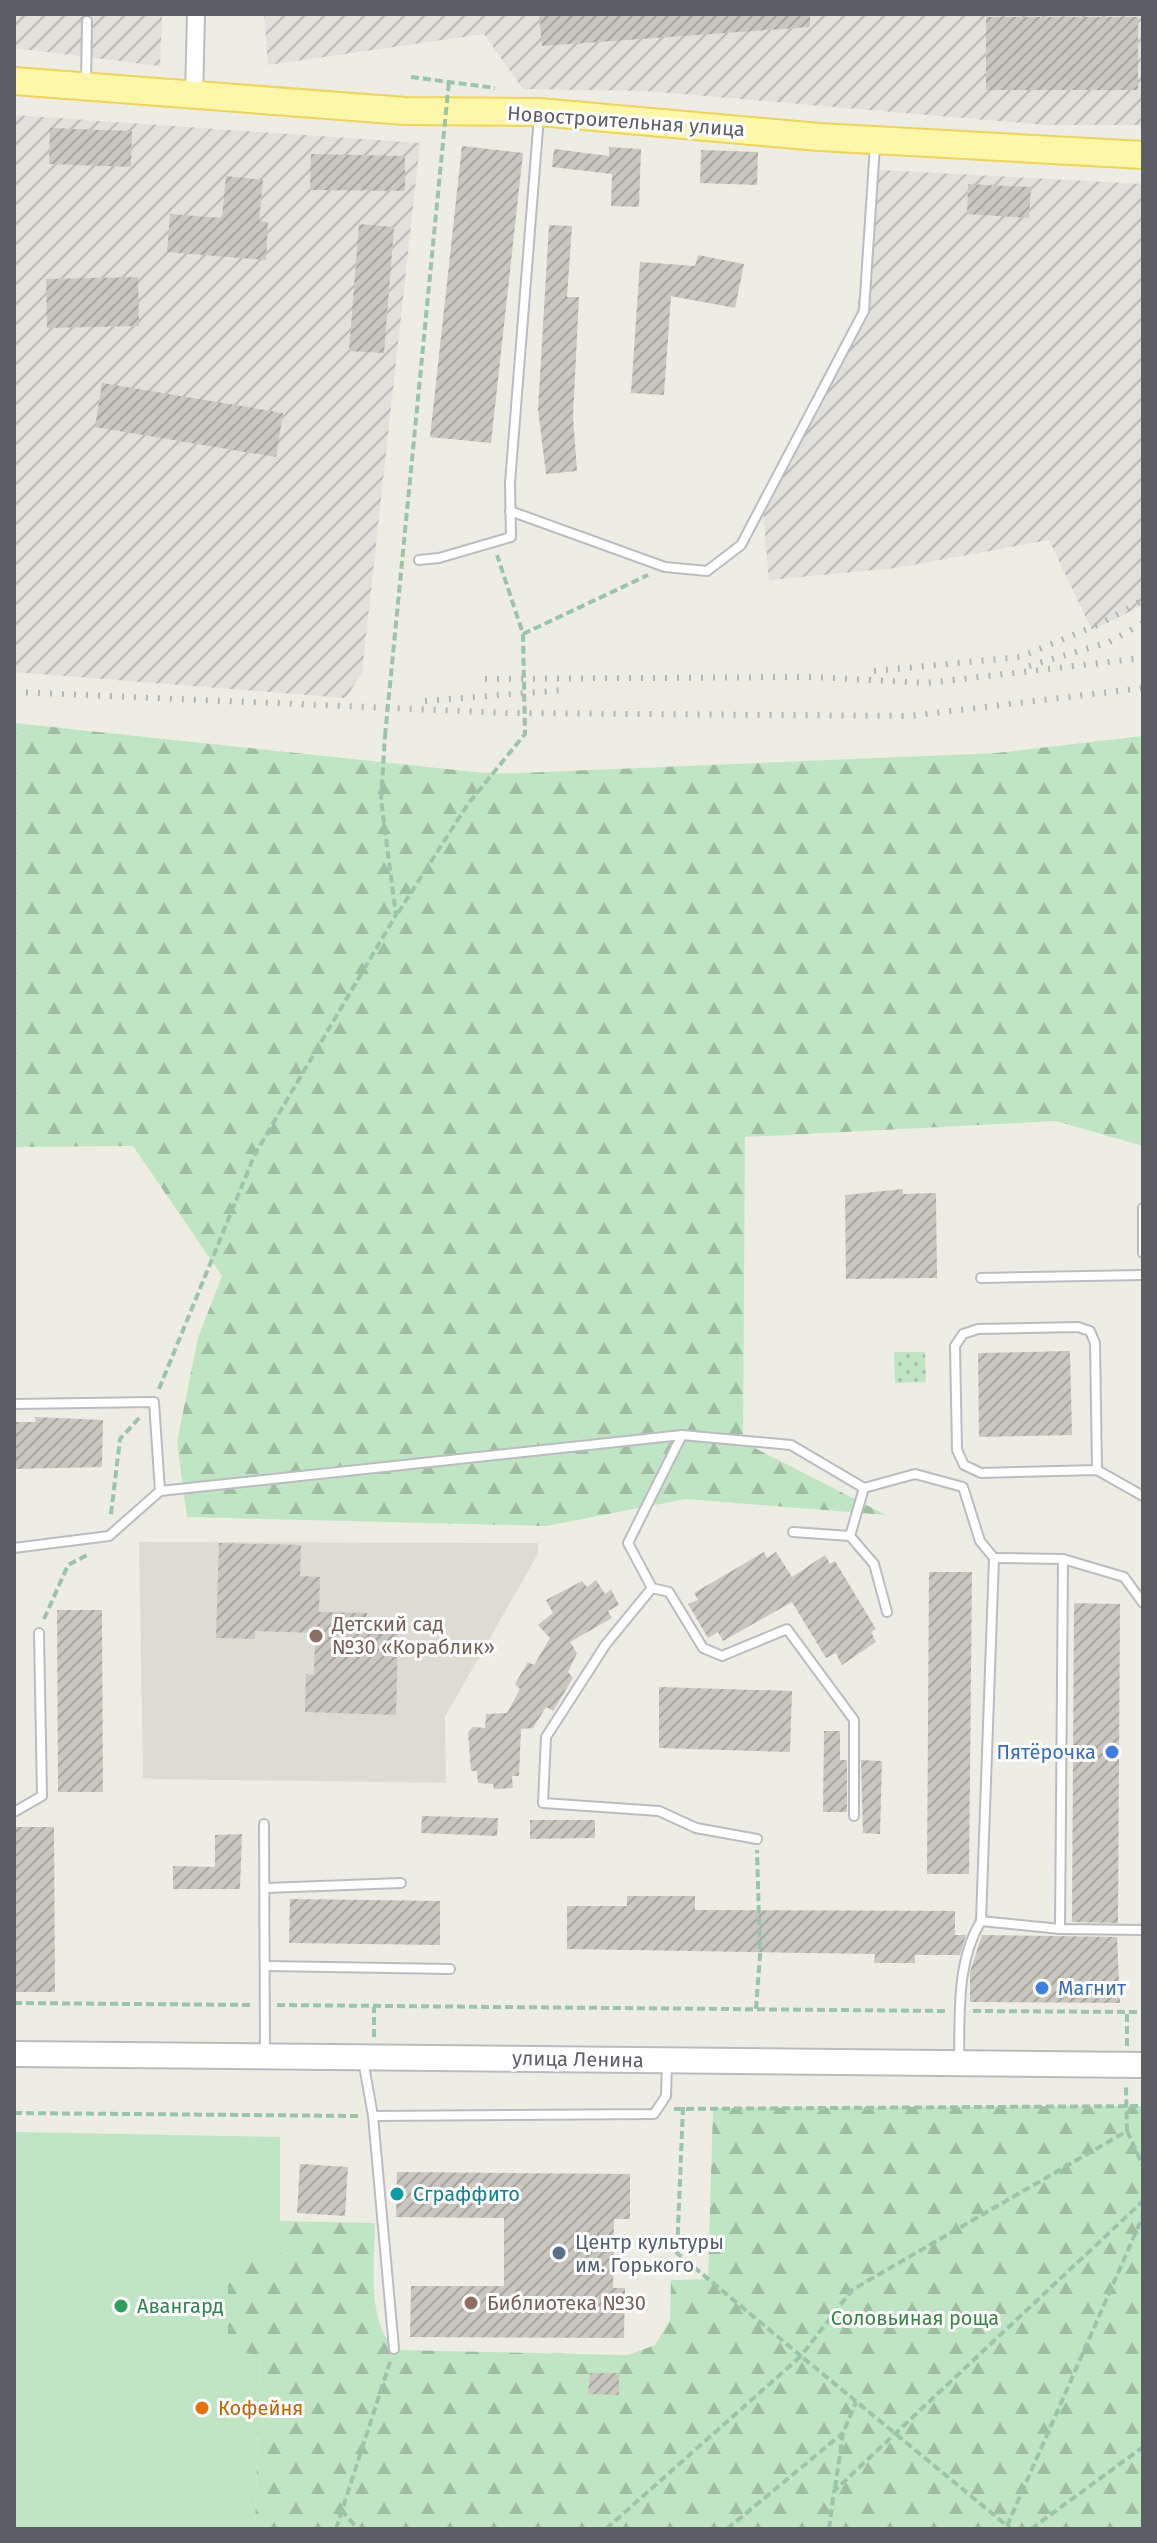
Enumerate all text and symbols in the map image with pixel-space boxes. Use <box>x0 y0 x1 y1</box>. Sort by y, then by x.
street label: Новостроительная улица <box>506 101 746 141</box>
place label: Детский сад №30 «Кораблик» <box>331 1612 495 1659</box>
marker: Детский сад №30 «Кораблик» <box>307 1627 325 1645</box>
place label: Пятёрочка <box>997 1740 1096 1764</box>
marker: Пятёрочка <box>1103 1743 1121 1761</box>
place label: Магнит <box>1058 1976 1127 2000</box>
marker: Магнит <box>1033 1979 1051 1997</box>
street label: улица Ленина <box>512 2046 644 2072</box>
place label: Сграффито <box>413 2182 520 2206</box>
marker: Сграффито <box>388 2185 406 2203</box>
place label: Центр культуры им. Горького <box>575 2230 724 2277</box>
marker: Центр культуры им. Горького <box>550 2244 568 2262</box>
place label: Библиотека №30 <box>487 2291 646 2315</box>
place label: Авангард <box>137 2294 224 2318</box>
marker: Библиотека №30 <box>462 2294 480 2312</box>
marker: Авангард <box>112 2297 130 2315</box>
park label: Соловьиная роща <box>831 2306 999 2330</box>
place label: Кофейня <box>218 2396 303 2420</box>
marker: Кофейня <box>193 2399 211 2417</box>

